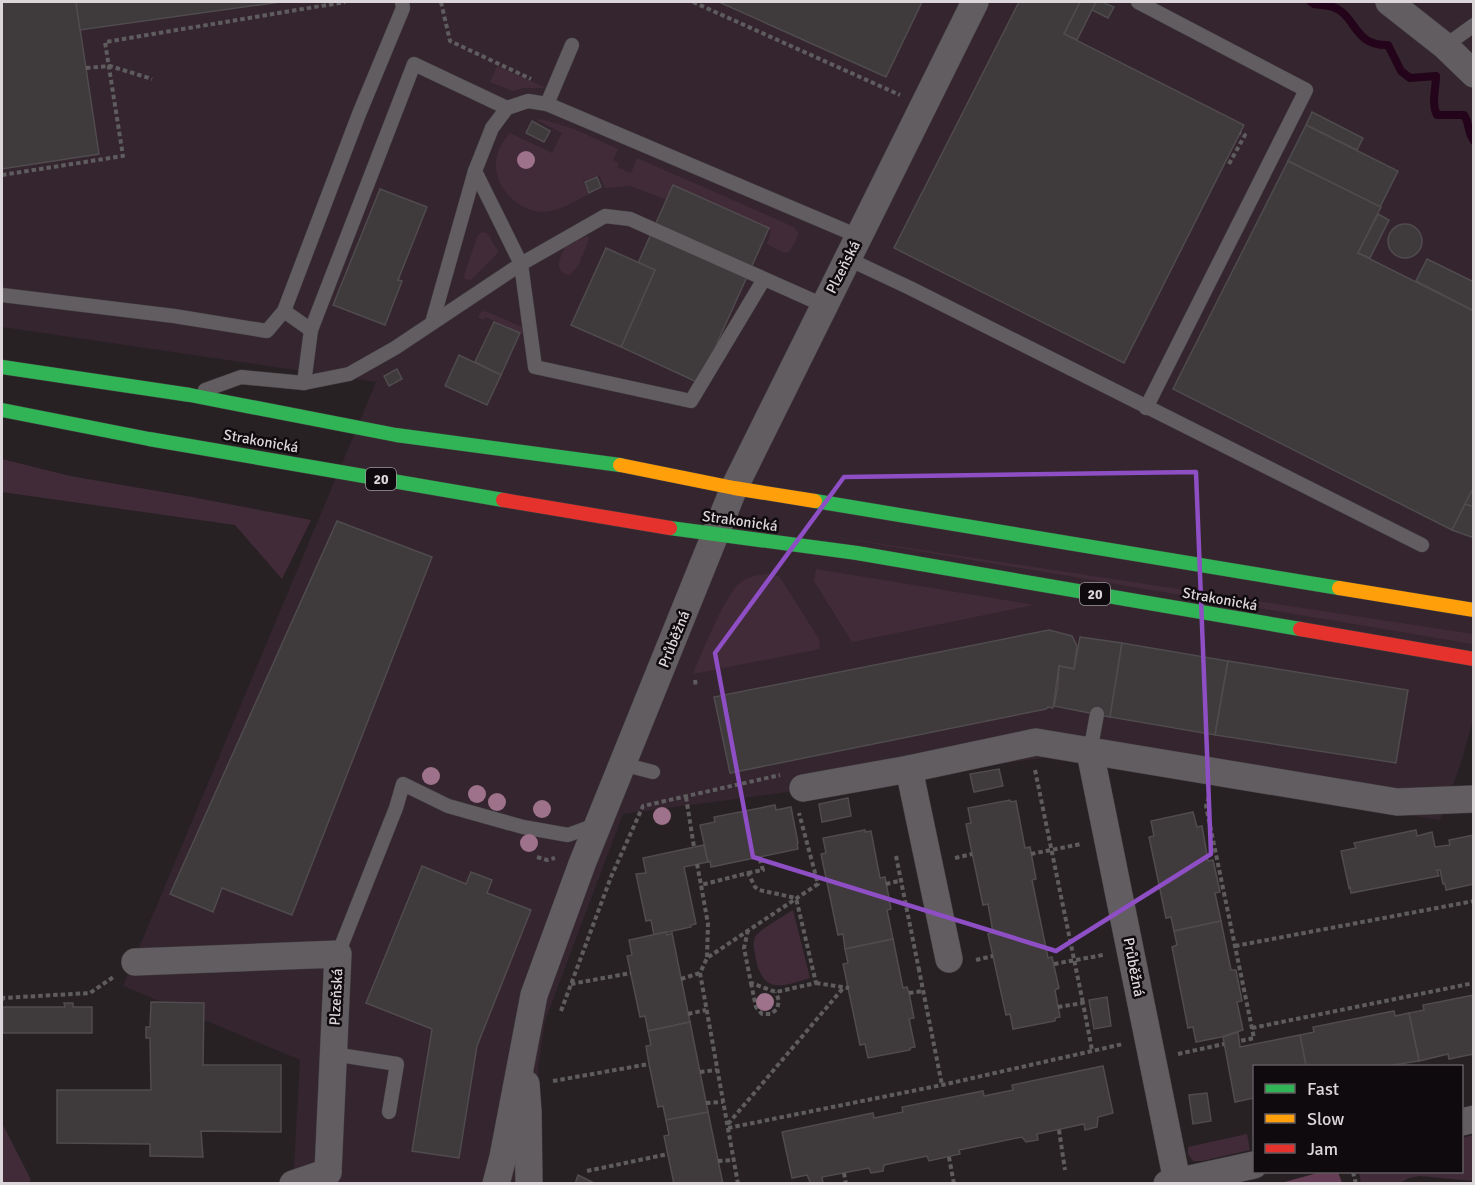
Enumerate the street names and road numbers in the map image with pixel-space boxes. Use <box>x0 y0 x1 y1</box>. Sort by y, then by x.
street label: Plzeňská <box>822 237 864 297</box>
street label: Strakonická <box>222 426 300 456</box>
road number: 20 <box>366 468 396 490</box>
street label: Strakonická <box>701 507 779 535</box>
road number: 20 <box>1080 583 1110 605</box>
street label: Strakonická <box>1181 584 1259 614</box>
street label: Průběžná <box>654 608 694 670</box>
street label: Průběžná <box>1119 936 1149 998</box>
street label: Plzeňská <box>326 968 346 1026</box>

